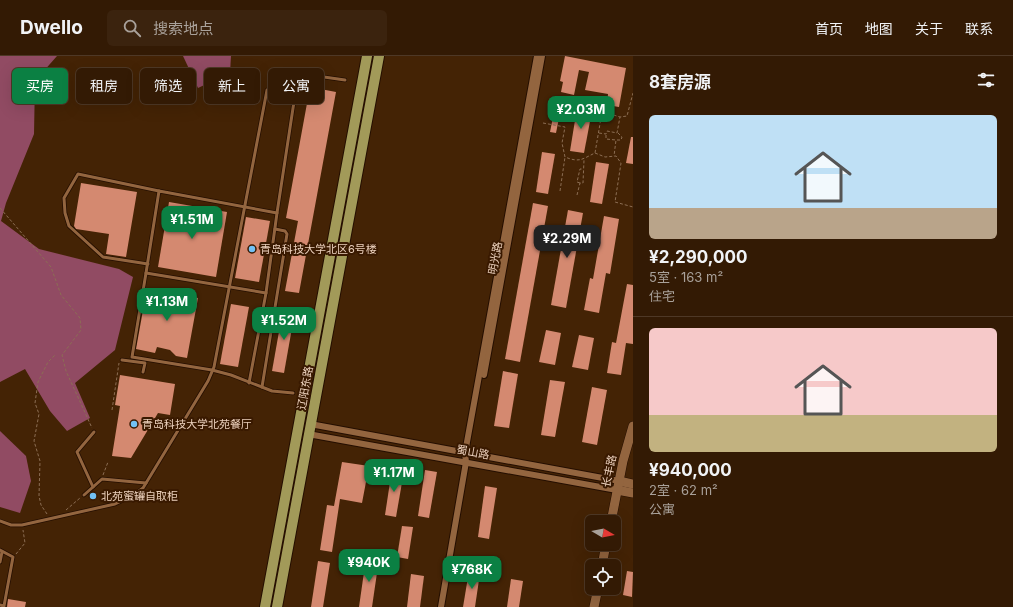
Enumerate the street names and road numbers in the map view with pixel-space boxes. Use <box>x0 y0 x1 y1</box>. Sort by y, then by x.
street label: 明光路 <box>485 241 505 275</box>
street label: 辽阳东路 <box>294 365 316 411</box>
street label: 蜀山路 <box>456 442 490 462</box>
street label: 长丰路 <box>599 453 619 489</box>

